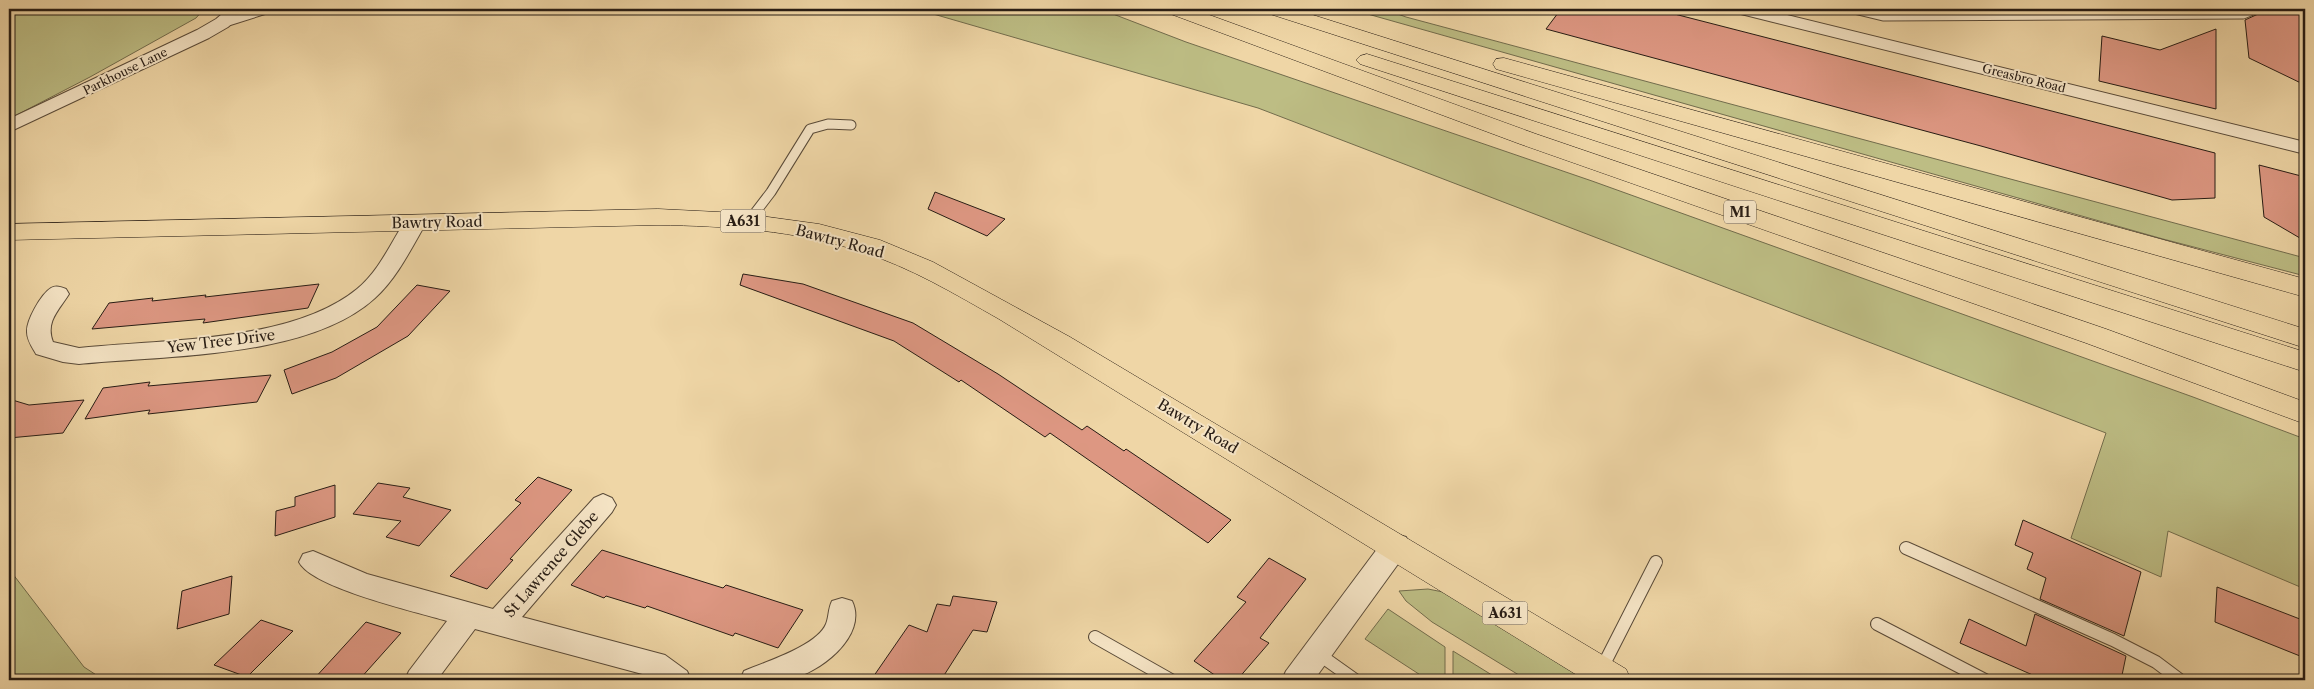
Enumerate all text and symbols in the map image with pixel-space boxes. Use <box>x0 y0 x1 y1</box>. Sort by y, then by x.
street label: Parkhouse Lane <box>80 44 170 98</box>
street label: Greasbro Road <box>1981 60 2068 96</box>
road number: M1 <box>1724 200 1756 223</box>
road number: A631 <box>720 210 766 232</box>
street label: Bawtry Road <box>391 212 483 232</box>
street label: Bawtry Road <box>794 220 886 262</box>
street label: Yew Tree Drive <box>165 325 276 357</box>
street label: Bawtry Road <box>1154 394 1242 458</box>
street label: St Lawrence Glebe <box>500 507 602 621</box>
road number: A631 <box>1482 602 1528 624</box>

